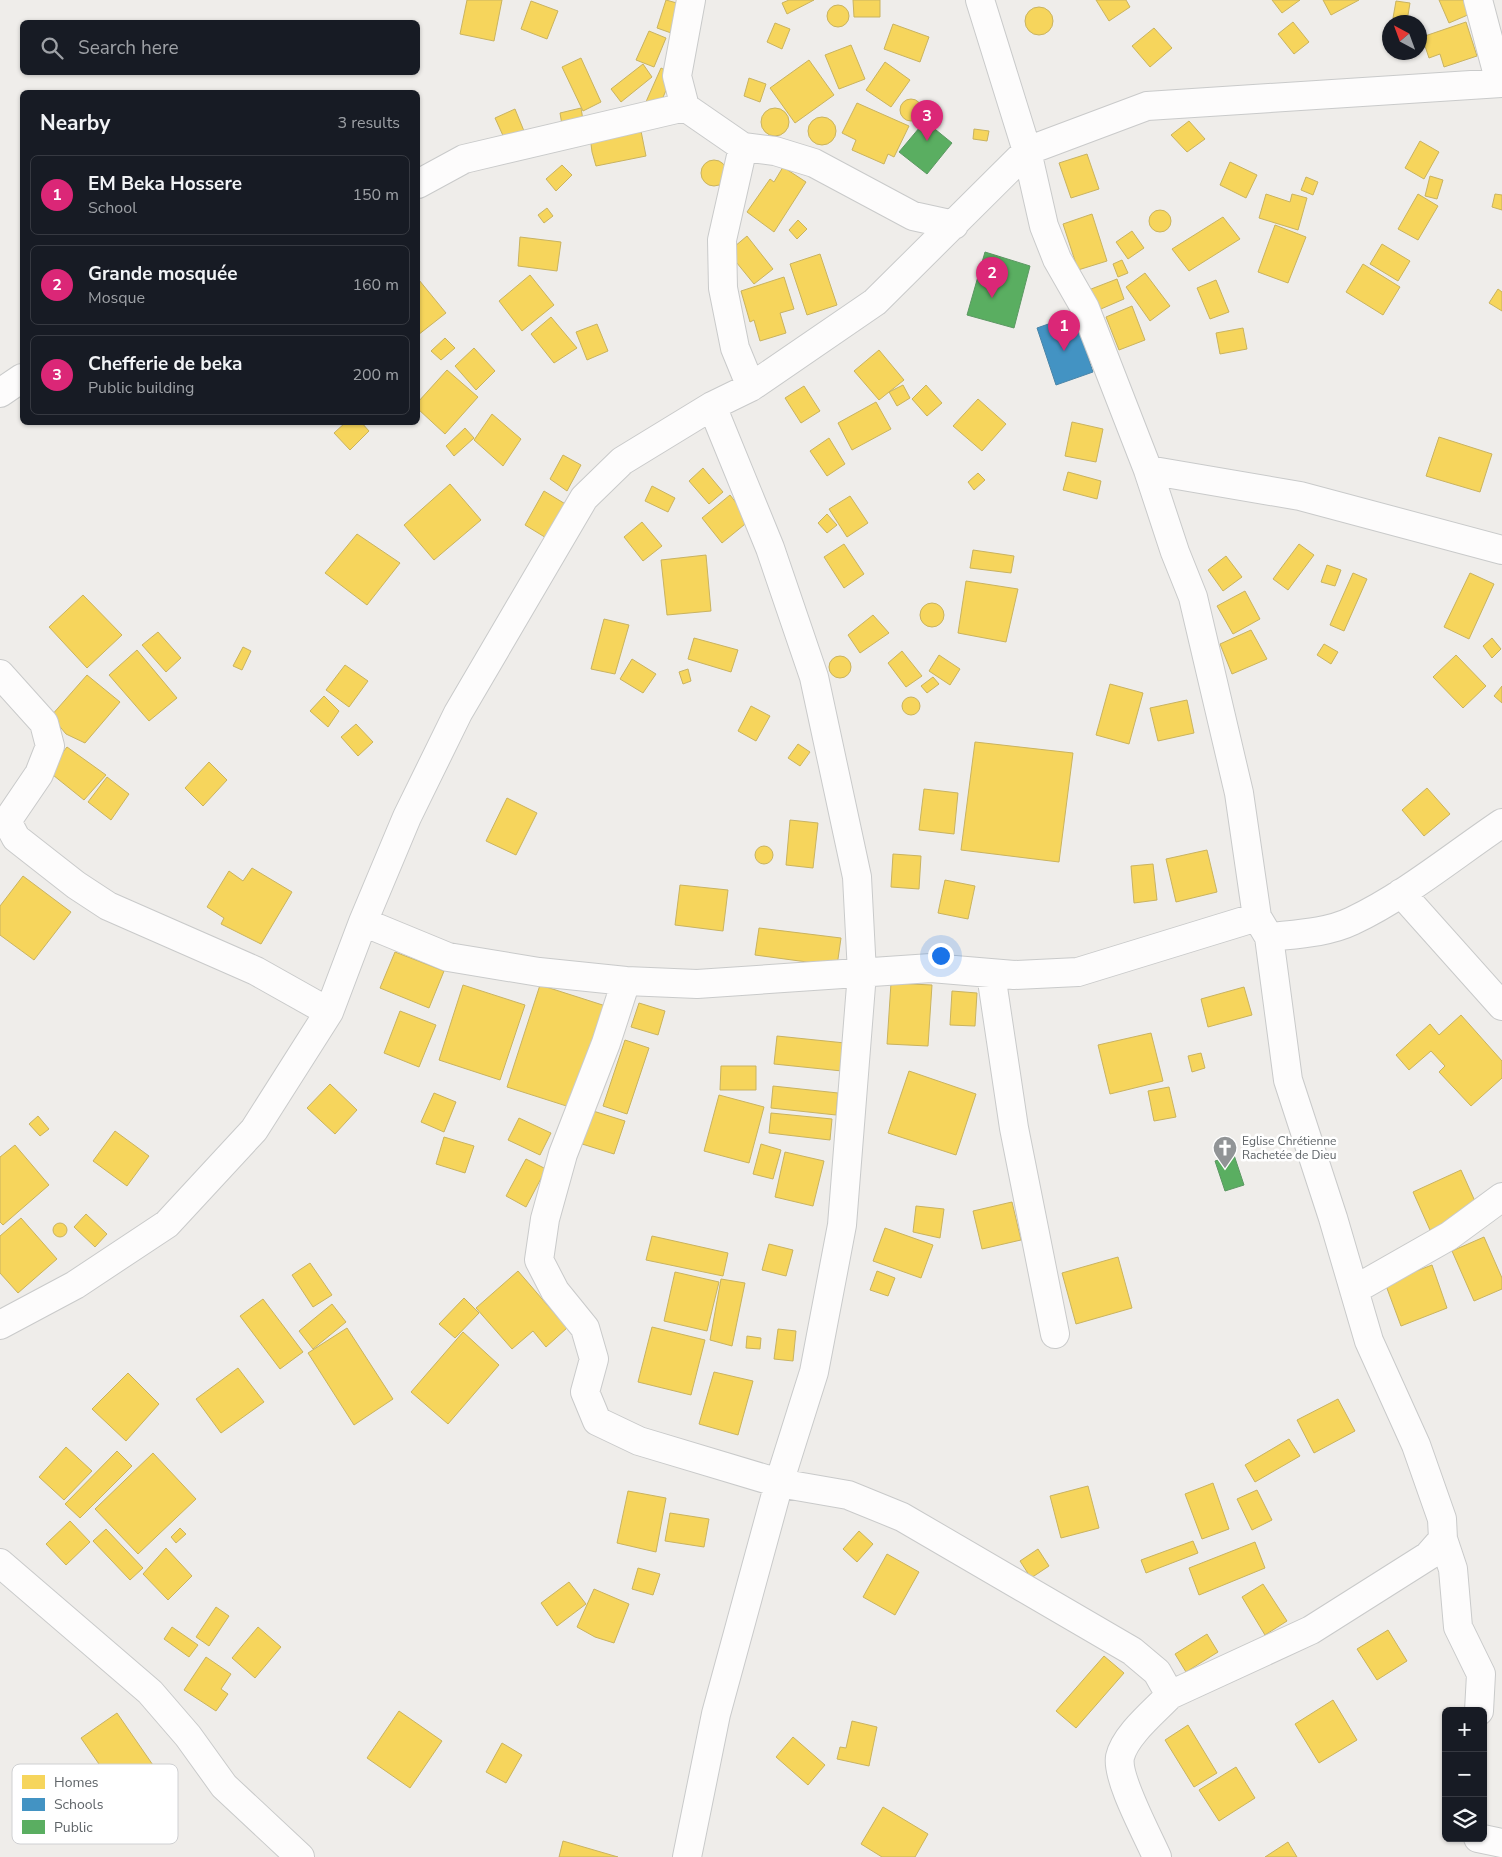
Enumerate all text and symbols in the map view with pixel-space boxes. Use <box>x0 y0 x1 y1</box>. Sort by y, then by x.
north arrow <box>1382 15 1427 60</box>
search box <box>20 20 420 75</box>
icon: search <box>38 34 66 62</box>
text: Search here <box>78 35 179 61</box>
pin: 3 <box>911 100 943 141</box>
text: Nearby <box>40 109 110 137</box>
text: 3 results <box>338 112 400 134</box>
text: EM Beka Hossere <box>88 171 242 197</box>
text: 1 <box>52 184 62 206</box>
text: 150 m <box>352 184 399 206</box>
text: School <box>88 197 137 219</box>
pin: 2 <box>976 257 1008 298</box>
text: Grande mosquée <box>88 261 238 287</box>
text: 2 <box>52 274 62 296</box>
text: 160 m <box>352 274 399 296</box>
text: Mosque <box>88 287 145 309</box>
pin: 1 <box>1048 310 1080 351</box>
text: Chefferie de beka <box>88 351 242 377</box>
text: 3 <box>52 364 62 386</box>
text: 200 m <box>352 364 399 386</box>
text: Public building <box>88 377 194 399</box>
your location <box>928 943 954 969</box>
place label: Eglise Chrétienne Rachetée de Dieu <box>1242 1133 1336 1163</box>
church icon: Eglise Chrétienne Rachetée de Dieu <box>1212 1135 1238 1169</box>
map controls <box>1442 1707 1487 1842</box>
button: + <box>1442 1707 1487 1752</box>
button: − <box>1442 1752 1487 1797</box>
legend <box>12 1764 178 1844</box>
text: Homes <box>54 1773 99 1792</box>
text: Schools <box>54 1795 104 1814</box>
button: layers <box>1442 1797 1487 1842</box>
text: Public <box>54 1818 93 1837</box>

